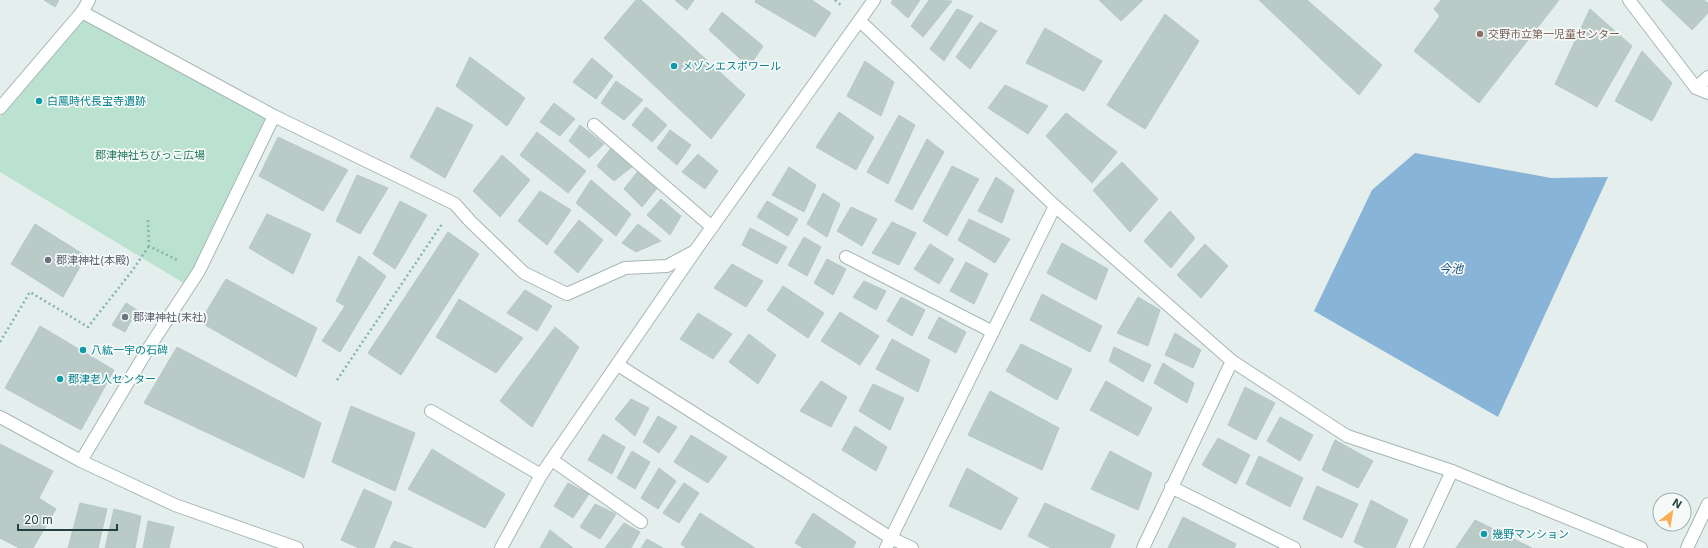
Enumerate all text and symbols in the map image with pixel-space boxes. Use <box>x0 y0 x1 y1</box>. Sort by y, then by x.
place label: 交野市立第一児童センター <box>1488 27 1620 41</box>
marker: 交野市立第一児童センター <box>1475 29 1485 39</box>
place label: メゾンエスポワール <box>682 59 781 73</box>
marker: メゾンエスポワール <box>669 61 679 71</box>
place label: 白鳳時代長宝寺遺跡 <box>47 94 146 108</box>
marker: 白鳳時代長宝寺遺跡 <box>34 96 44 106</box>
park label: 郡津神社ちびっこ広場 <box>95 148 205 162</box>
place label: 郡津神社(本殿) <box>56 253 130 267</box>
marker: 郡津神社(本殿) <box>43 255 53 265</box>
water label: 今池 <box>1439 261 1464 276</box>
place label: 郡津神社(末社) <box>133 310 207 324</box>
marker: 郡津神社(末社) <box>120 312 130 322</box>
place label: 八紘一宇の石碑 <box>91 343 168 357</box>
marker: 八紘一宇の石碑 <box>78 345 88 355</box>
place label: 郡津老人センター <box>68 372 156 386</box>
marker: 郡津老人センター <box>55 374 65 384</box>
north arrow <box>1652 492 1692 532</box>
text: N <box>1670 495 1684 512</box>
scale bar <box>18 506 117 532</box>
text: 20 m <box>24 512 53 527</box>
place label: 幾野マンション <box>1492 527 1569 541</box>
marker: 幾野マンション <box>1479 529 1489 539</box>

